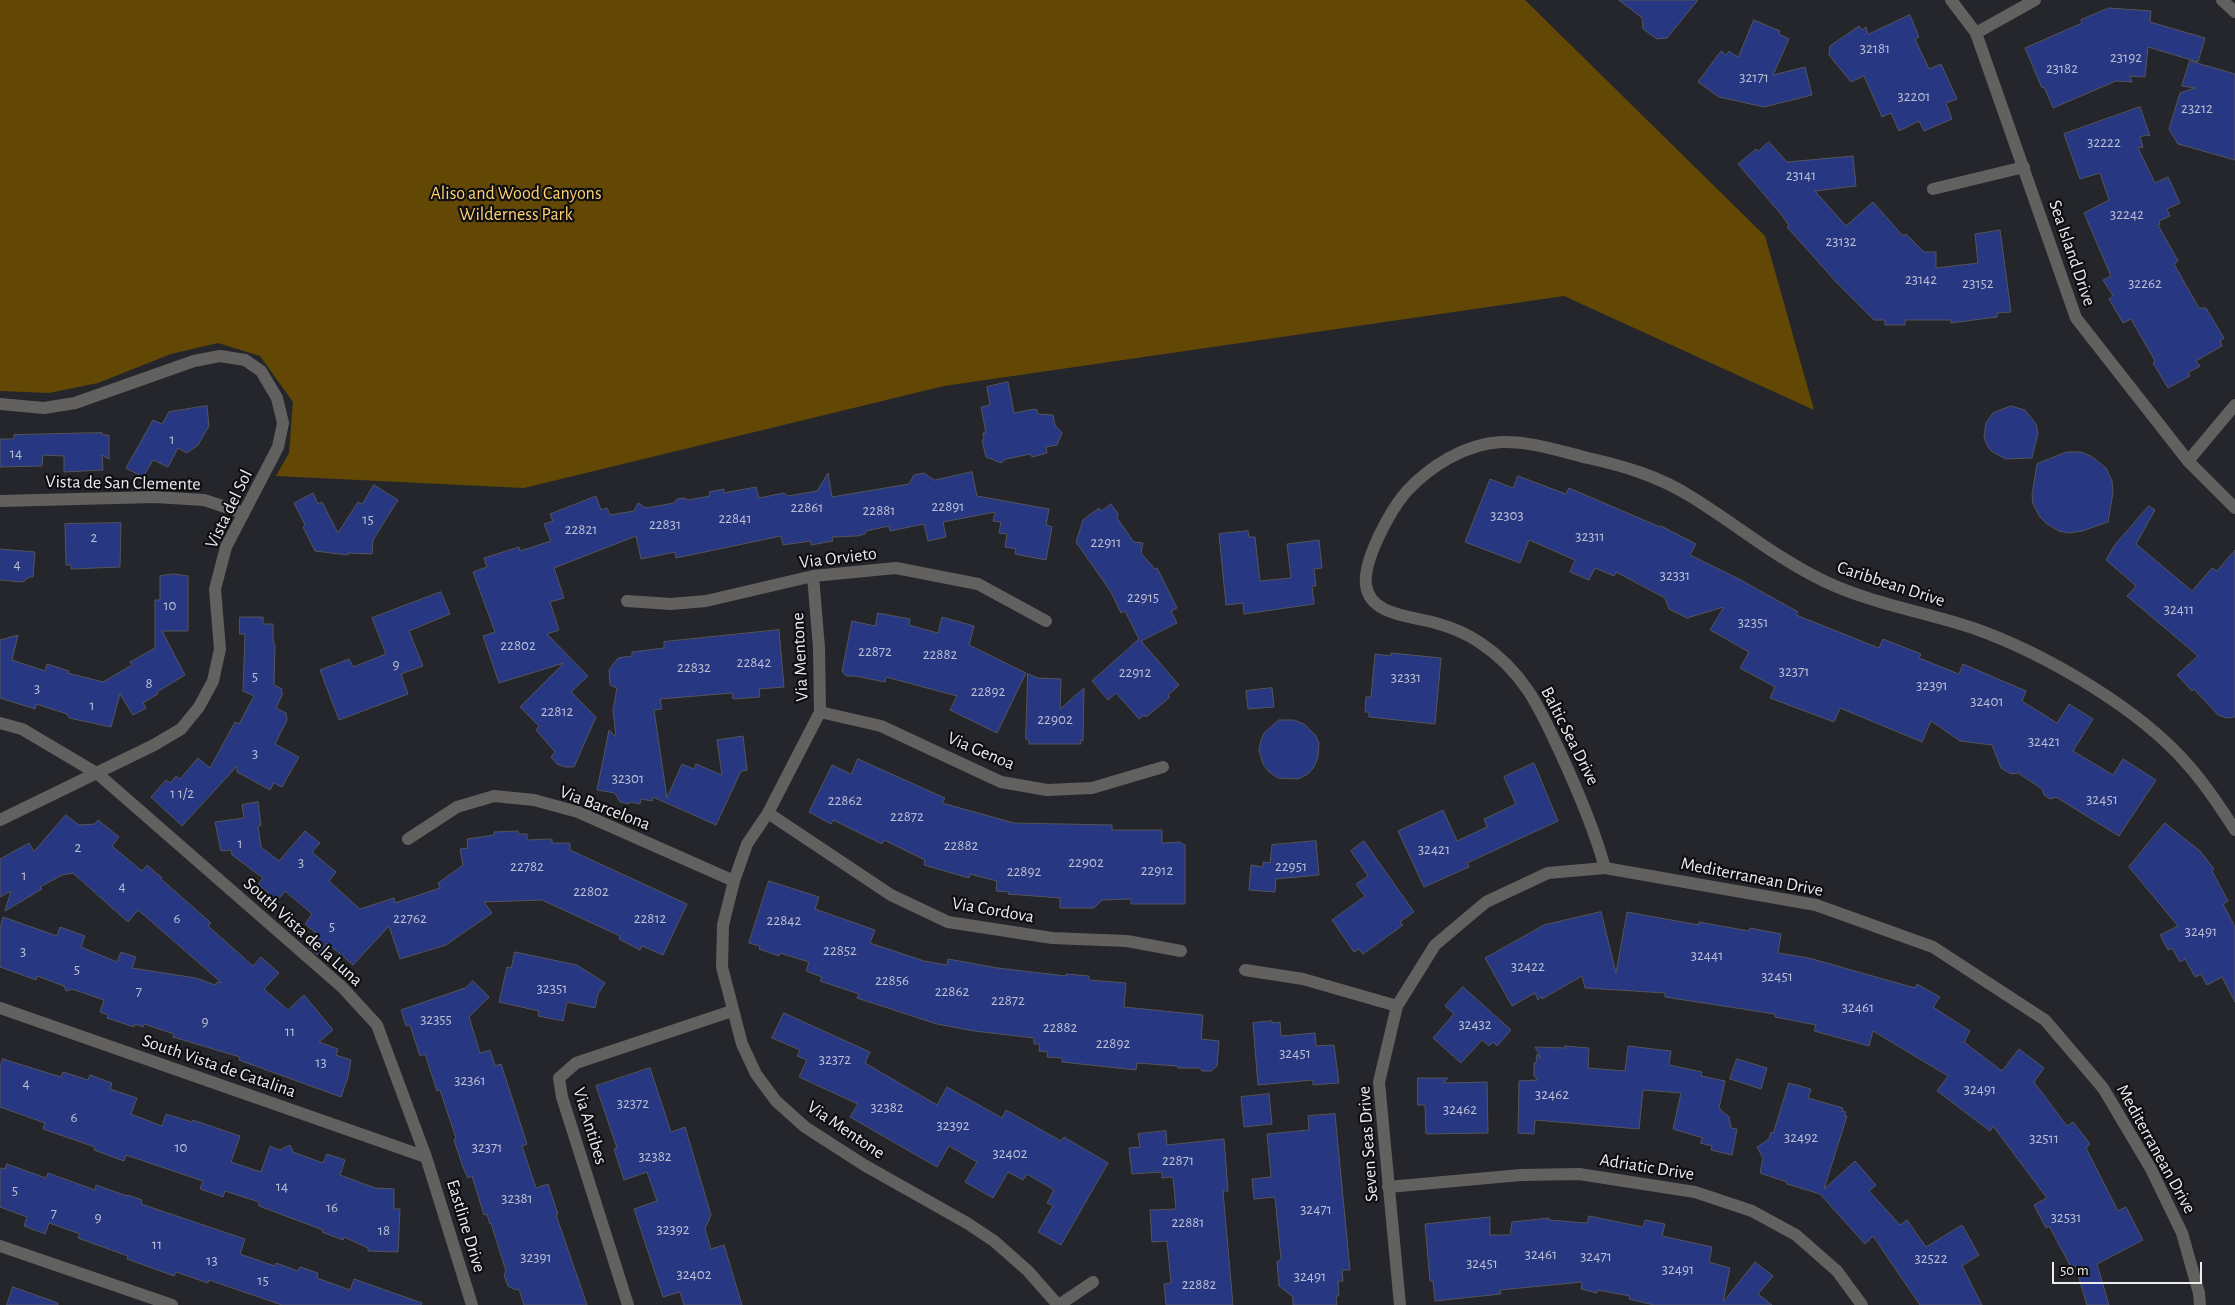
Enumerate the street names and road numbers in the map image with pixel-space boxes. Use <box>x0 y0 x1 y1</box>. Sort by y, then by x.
street label: Sea Island Drive <box>2044 197 2100 309</box>
street label: Vista del Sol <box>201 466 257 552</box>
street label: Vista de San Clemente <box>45 471 201 495</box>
street label: Via Orvieto <box>798 543 878 573</box>
street label: Caribbean Drive <box>1834 556 1948 612</box>
street label: Via Mentone <box>787 612 813 702</box>
street label: Baltic Sea Drive <box>1536 683 1604 789</box>
street label: Via Genoa <box>944 727 1018 775</box>
street label: Via Barcelona <box>557 781 653 835</box>
street label: Mediterranean Drive <box>1679 853 1825 901</box>
street label: South Vista de la Luna <box>239 873 367 991</box>
street label: Via Cordova <box>950 892 1036 928</box>
street label: South Vista de Catalina <box>139 1030 299 1102</box>
street label: Mediterranean Drive <box>2111 1081 2201 1217</box>
street label: Via Antibes <box>568 1085 612 1167</box>
street label: Seven Seas Drive <box>1353 1085 1383 1203</box>
street label: Via Mentone <box>803 1096 889 1164</box>
street label: Adriatic Drive <box>1598 1149 1696 1185</box>
street label: Eastline Drive <box>442 1177 490 1275</box>

